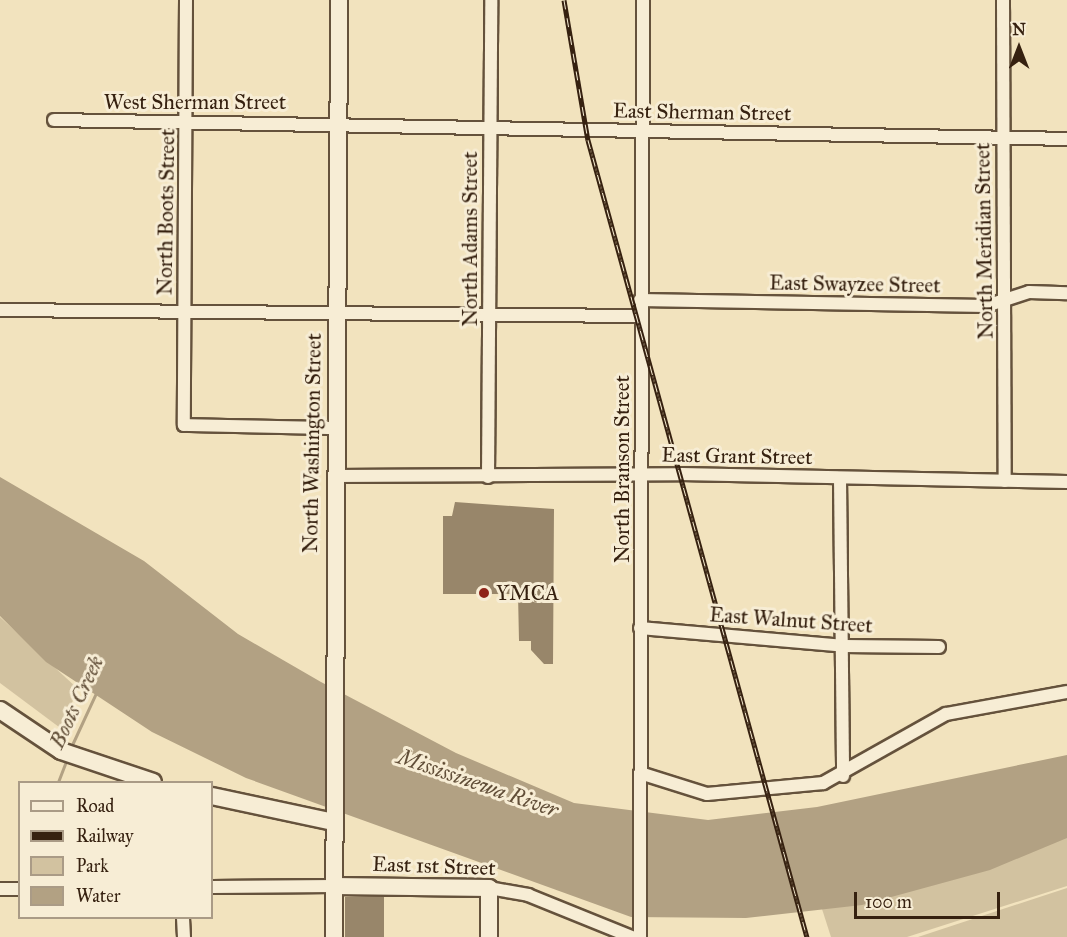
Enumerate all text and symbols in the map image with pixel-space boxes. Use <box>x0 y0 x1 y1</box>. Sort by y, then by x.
north arrow <box>989 18 1049 78</box>
text: N <box>1012 20 1026 39</box>
street label: West Sherman Street <box>104 89 286 115</box>
street label: East Sherman Street <box>613 98 791 126</box>
street label: North Boots Street <box>152 128 180 296</box>
street label: North Meridian Street <box>970 142 998 340</box>
street label: North Adams Street <box>457 151 483 327</box>
street label: East Swayzee Street <box>769 270 941 298</box>
street label: North Washington Street <box>297 333 327 553</box>
street label: North Branson Street <box>609 375 635 563</box>
street label: East Grant Street <box>661 442 813 470</box>
place label: YMCA <box>496 580 559 606</box>
marker: YMCA <box>477 586 491 600</box>
street label: East Walnut Street <box>709 602 873 638</box>
water label: Boots Creek <box>43 652 109 752</box>
water label: Mississinewa River <box>394 743 562 823</box>
legend <box>18 781 213 919</box>
text: Road <box>76 795 114 817</box>
text: Railway <box>76 825 133 847</box>
street label: East 1st Street <box>372 851 496 881</box>
text: Park <box>76 855 109 877</box>
scale bar <box>857 880 1002 918</box>
text: Water <box>76 885 120 907</box>
text: 100 m <box>865 891 912 913</box>

